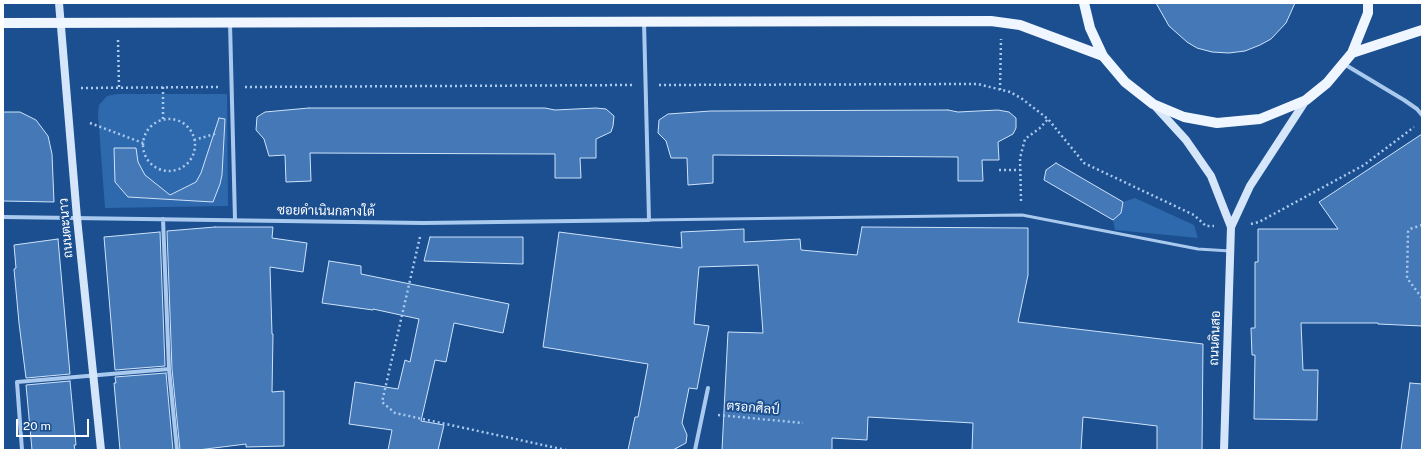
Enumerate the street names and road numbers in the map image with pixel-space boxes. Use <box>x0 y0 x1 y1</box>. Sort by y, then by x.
street label: ถนนตะนาว <box>56 197 76 259</box>
street label: ซอยดำเนินกลางใต้ <box>277 202 375 220</box>
street label: ถนนดินสอ <box>1206 310 1224 366</box>
street label: ตรอกศิลป์ <box>726 398 780 418</box>

